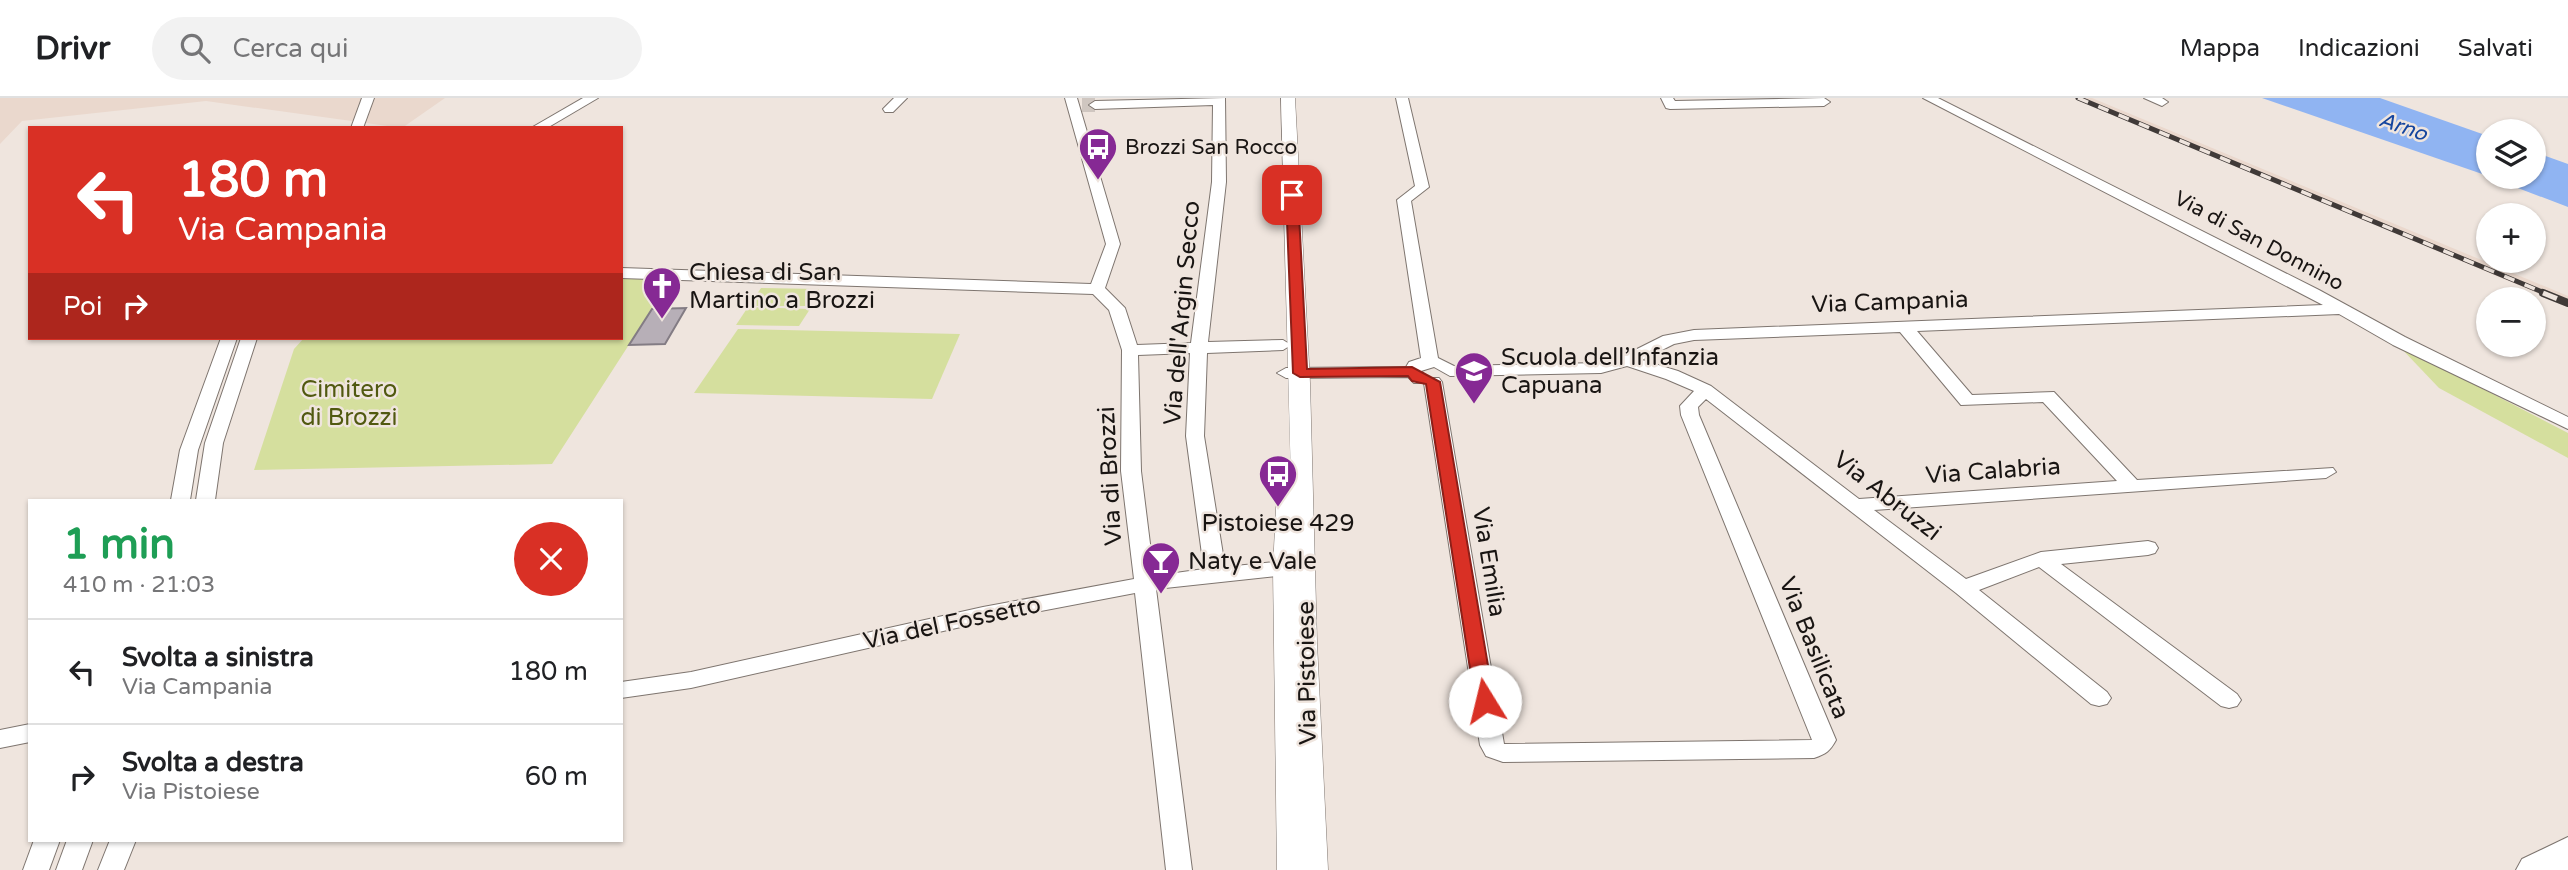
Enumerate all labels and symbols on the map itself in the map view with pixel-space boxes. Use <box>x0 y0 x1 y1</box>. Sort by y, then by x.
water label: Arno <box>2376 107 2431 147</box>
bus stop icon: Brozzi San Rocco <box>1077 126 1119 181</box>
place label: Brozzi San Rocco <box>1125 135 1297 160</box>
pin <box>1262 165 1322 225</box>
street label: Via di San Donnino <box>2170 186 2348 296</box>
street label: Via dell'Argin Secco <box>1158 200 1206 426</box>
place label: Chiesa di San Martino a Brozzi <box>689 258 875 315</box>
church icon: Chiesa di San Martino a Brozzi <box>641 265 683 320</box>
street label: Via Campania <box>1811 285 1969 319</box>
place label: Scuola dell’Infanzia Capuana <box>1501 343 1719 400</box>
school or university icon: Scuola dell’Infanzia Capuana <box>1453 350 1495 405</box>
park label: Cimitero di Brozzi <box>300 375 398 432</box>
street label: Via di Brozzi <box>1092 406 1128 546</box>
street label: Via Abruzzi <box>1827 445 1947 547</box>
street label: Via Calabria <box>1924 452 2062 490</box>
bus stop icon: Pistoiese 429 <box>1257 453 1299 508</box>
street label: Via Emilia <box>1466 505 1512 619</box>
place label: Pistoiese 429 <box>1201 509 1355 538</box>
bar icon: Naty e Vale <box>1140 540 1182 595</box>
place label: Naty e Vale <box>1188 547 1317 576</box>
street label: Via Basilicata <box>1772 573 1856 723</box>
street label: Via del Fossetto <box>861 590 1043 656</box>
street label: Via Pistoiese <box>1291 601 1323 745</box>
position arrow <box>1448 664 1522 738</box>

